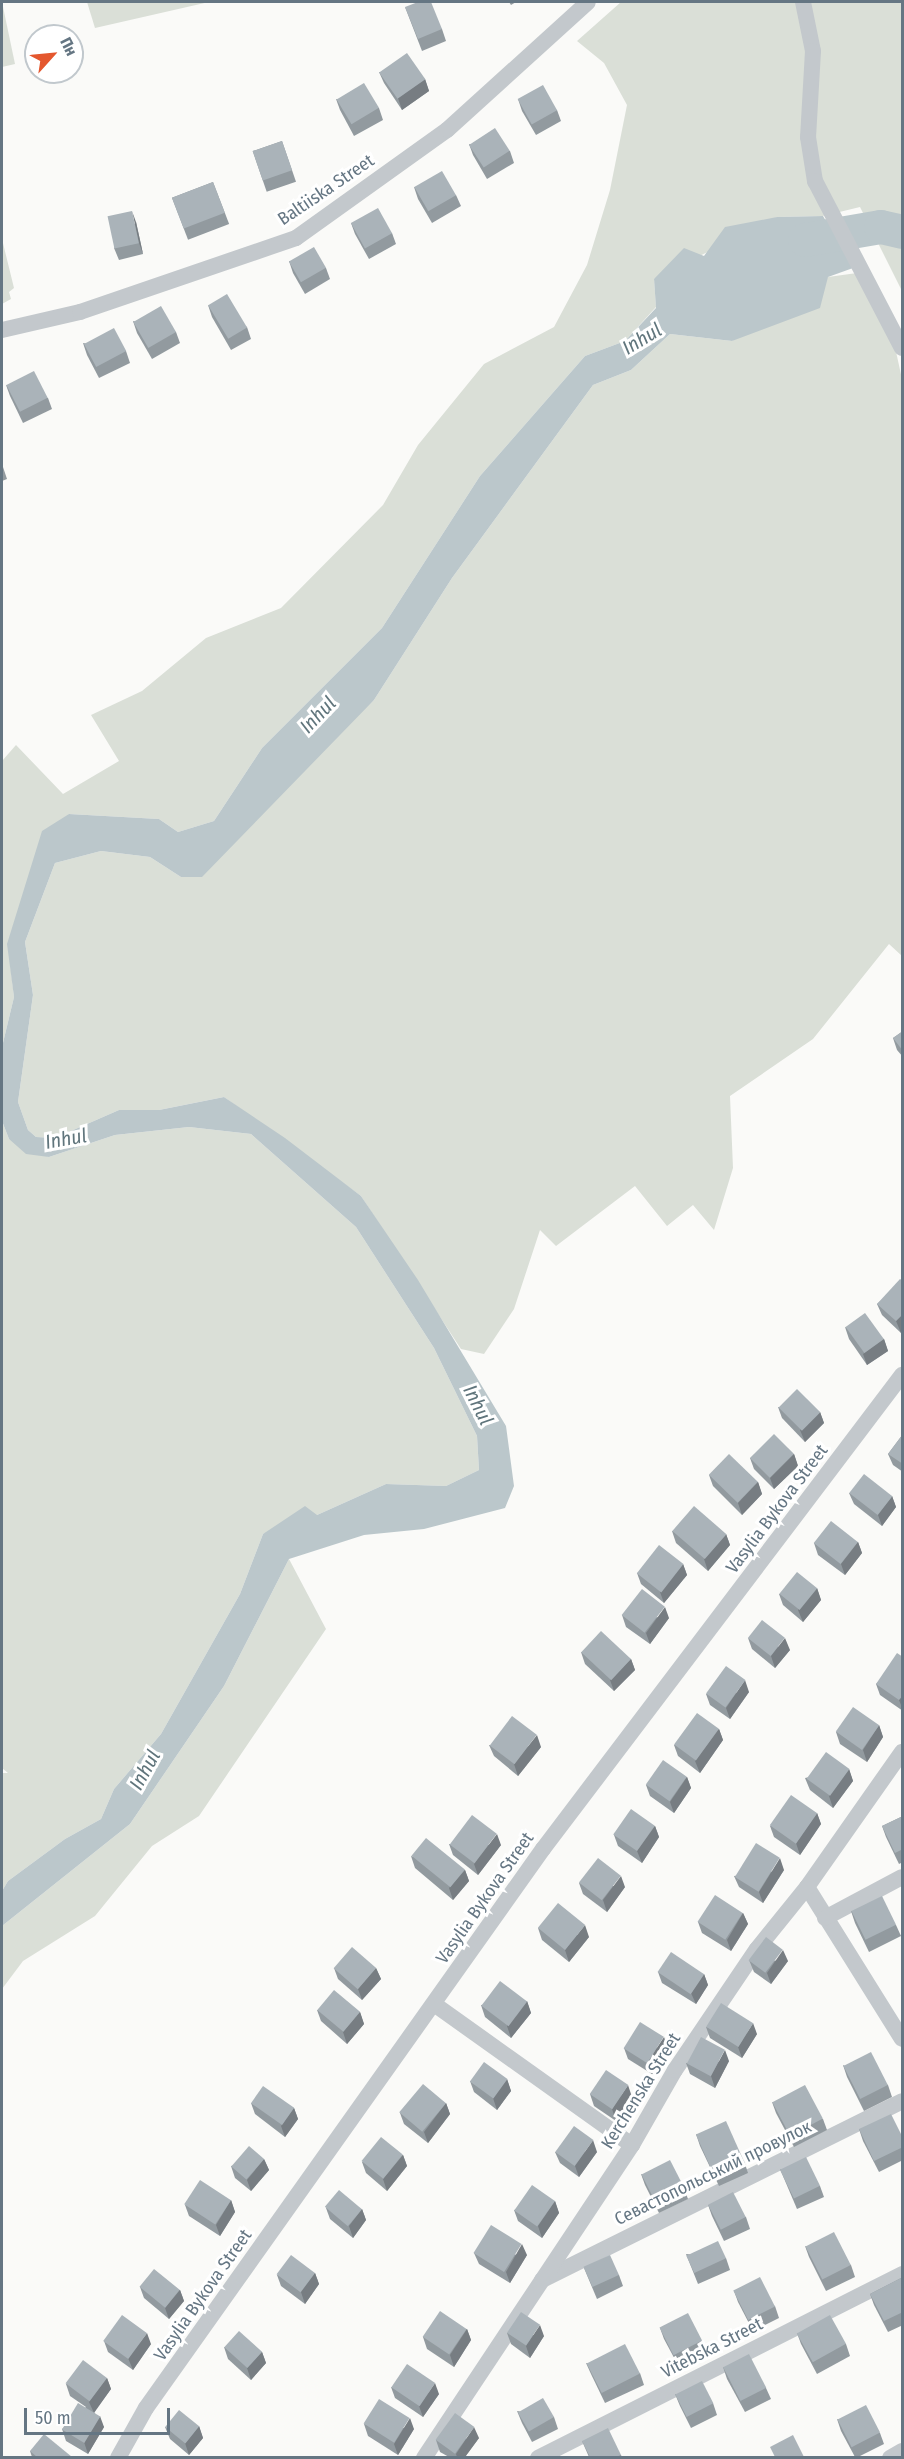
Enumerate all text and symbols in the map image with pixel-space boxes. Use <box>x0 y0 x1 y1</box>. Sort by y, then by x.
north arrow <box>24 24 84 84</box>
text: Пн <box>56 34 81 59</box>
street label: Baltiiska Street <box>274 150 378 230</box>
water label: Inhul <box>618 318 666 360</box>
water label: Inhul <box>295 692 341 738</box>
water label: Inhul <box>43 1124 89 1154</box>
water label: Inhul <box>458 1381 498 1429</box>
street label: Vasylia Bykova Street <box>722 1440 832 1578</box>
water label: Inhul <box>124 1746 166 1794</box>
street label: Vasylia Bykova Street <box>432 1828 538 1968</box>
street label: Kerchenska Street <box>597 2029 685 2153</box>
street label: Севастопольський провулок <box>611 2116 815 2230</box>
street label: Vasylia Bykova Street <box>150 2225 256 2365</box>
street label: Vitebska Street <box>658 2313 766 2383</box>
scale bar <box>27 2396 172 2434</box>
text: 50 m <box>35 2407 71 2429</box>

